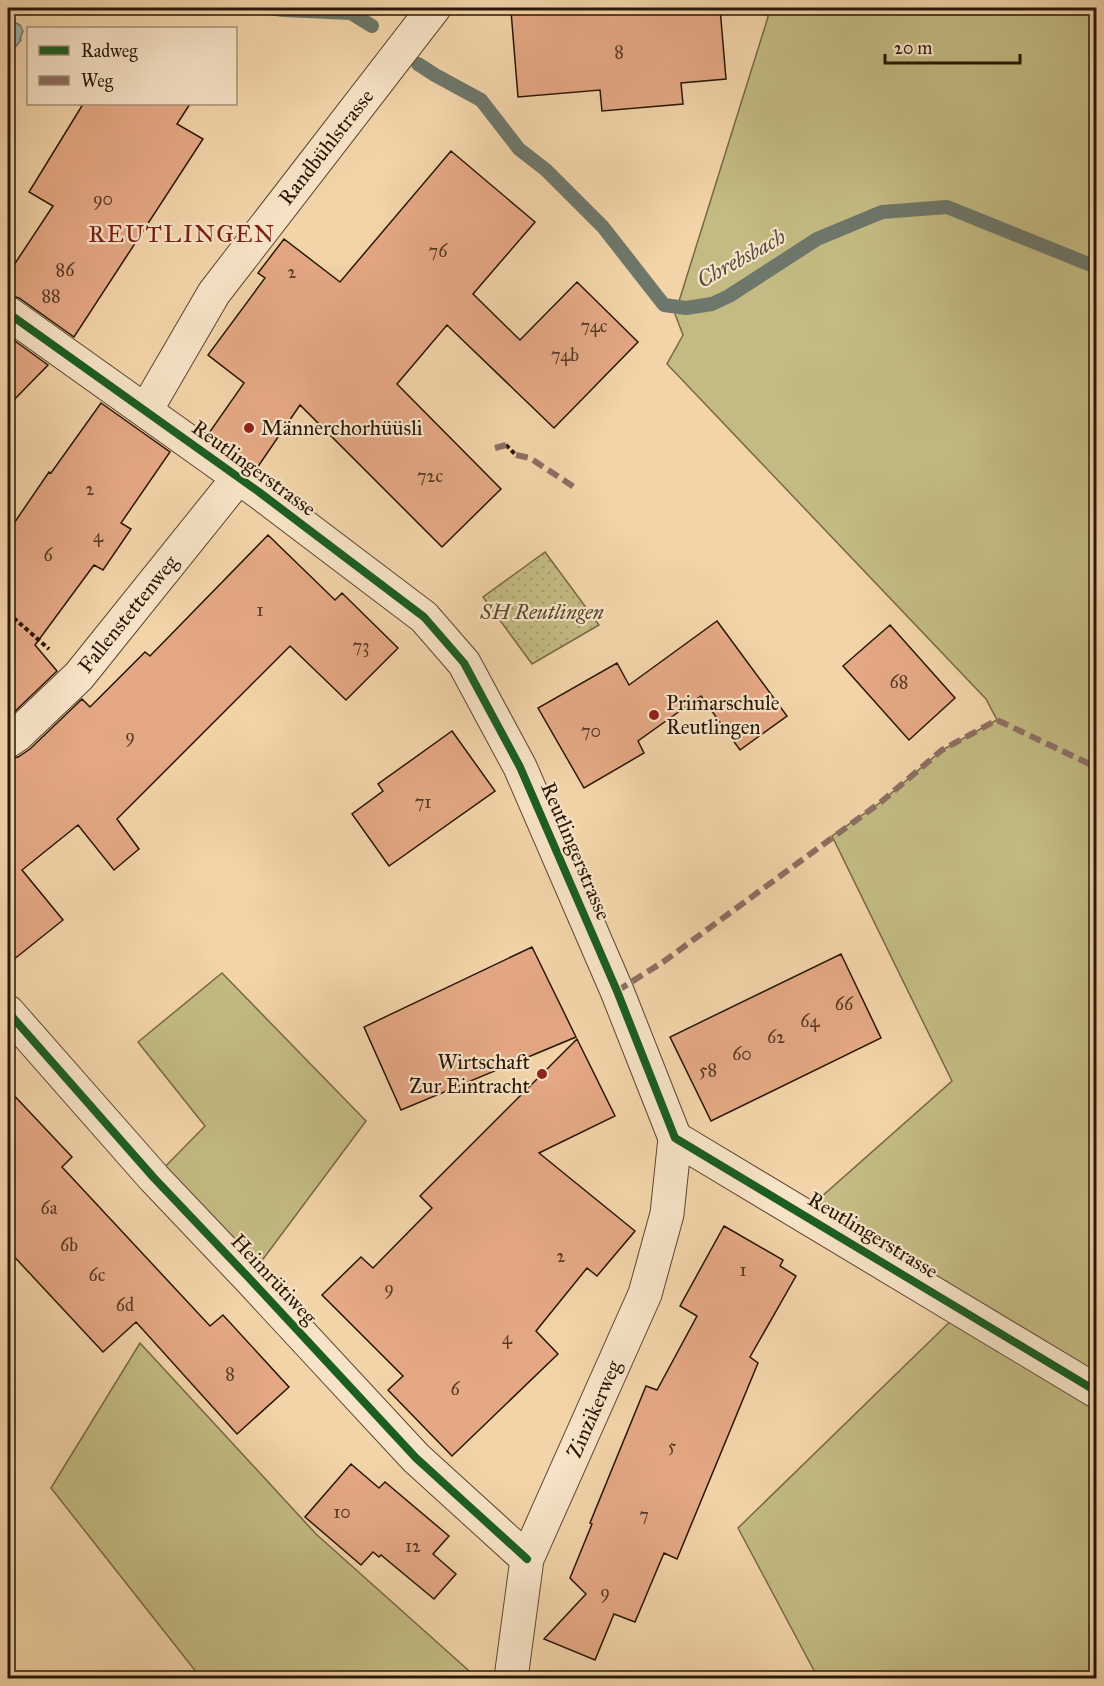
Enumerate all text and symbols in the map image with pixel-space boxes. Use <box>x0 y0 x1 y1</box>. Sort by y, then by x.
legend <box>27 27 237 105</box>
scale bar <box>885 27 1020 65</box>
text: 20 m <box>894 37 932 59</box>
text: Radweg <box>81 40 138 63</box>
house number: 8 <box>614 41 624 63</box>
text: Weg <box>81 70 114 93</box>
street label: Randbühlstrasse <box>273 84 380 210</box>
house number: 90 <box>93 188 113 210</box>
district label: REUTLINGEN <box>88 219 276 249</box>
water label: Chrebsbach <box>692 222 790 293</box>
house number: 76 <box>429 240 448 262</box>
house number: 86 <box>56 259 75 281</box>
house number: 2 <box>288 261 297 283</box>
house number: 88 <box>41 285 61 307</box>
house number: 74c <box>581 315 608 337</box>
house number: 74b <box>551 344 579 366</box>
street label: Reutlingerstrasse <box>187 414 321 522</box>
place label: Männerchorhüüsli <box>261 415 423 441</box>
marker: Männerchorhüüsli <box>242 421 256 435</box>
house number: 72c <box>417 465 443 487</box>
house number: 2 <box>86 478 95 500</box>
house number: 4 <box>93 525 104 547</box>
house number: 6 <box>43 544 53 566</box>
street label: Fallenstettenweg <box>73 550 184 678</box>
house number: 1 <box>256 599 264 621</box>
park label: SH Reutlingen <box>479 599 604 625</box>
house number: 73 <box>353 635 369 657</box>
house number: 68 <box>890 671 908 693</box>
place label: Primarschule Reutlingen <box>666 690 780 740</box>
marker: Primarschule Reutlingen <box>647 708 661 722</box>
house number: 70 <box>581 720 601 742</box>
house number: 9 <box>125 725 135 747</box>
street label: Reutlingerstrasse <box>535 778 617 924</box>
house number: 71 <box>415 791 431 813</box>
house number: 66 <box>835 993 854 1015</box>
house number: 64 <box>800 1010 821 1032</box>
house number: 62 <box>767 1026 785 1048</box>
house number: 60 <box>732 1043 752 1065</box>
place label: Wirtschaft Zur Eintracht <box>409 1049 531 1099</box>
house number: 58 <box>699 1059 717 1081</box>
marker: Wirtschaft Zur Eintracht <box>535 1067 549 1081</box>
street label: Reutlingerstrasse <box>803 1186 943 1284</box>
house number: 6a <box>41 1197 58 1219</box>
street label: Heimrütiweg <box>225 1228 323 1330</box>
house number: 6b <box>60 1234 78 1256</box>
house number: 2 <box>557 1245 566 1267</box>
house number: 1 <box>739 1259 747 1281</box>
house number: 6c <box>89 1264 106 1286</box>
house number: 9 <box>384 1277 394 1299</box>
house number: 6d <box>116 1294 134 1316</box>
house number: 4 <box>502 1327 513 1349</box>
street label: Zinzikerweg <box>561 1356 627 1462</box>
house number: 8 <box>225 1363 235 1385</box>
house number: 6 <box>450 1378 460 1400</box>
house number: 5 <box>668 1435 677 1457</box>
house number: 10 <box>333 1501 351 1523</box>
house number: 7 <box>639 1504 649 1526</box>
house number: 12 <box>405 1535 421 1557</box>
house number: 9 <box>600 1581 610 1603</box>

